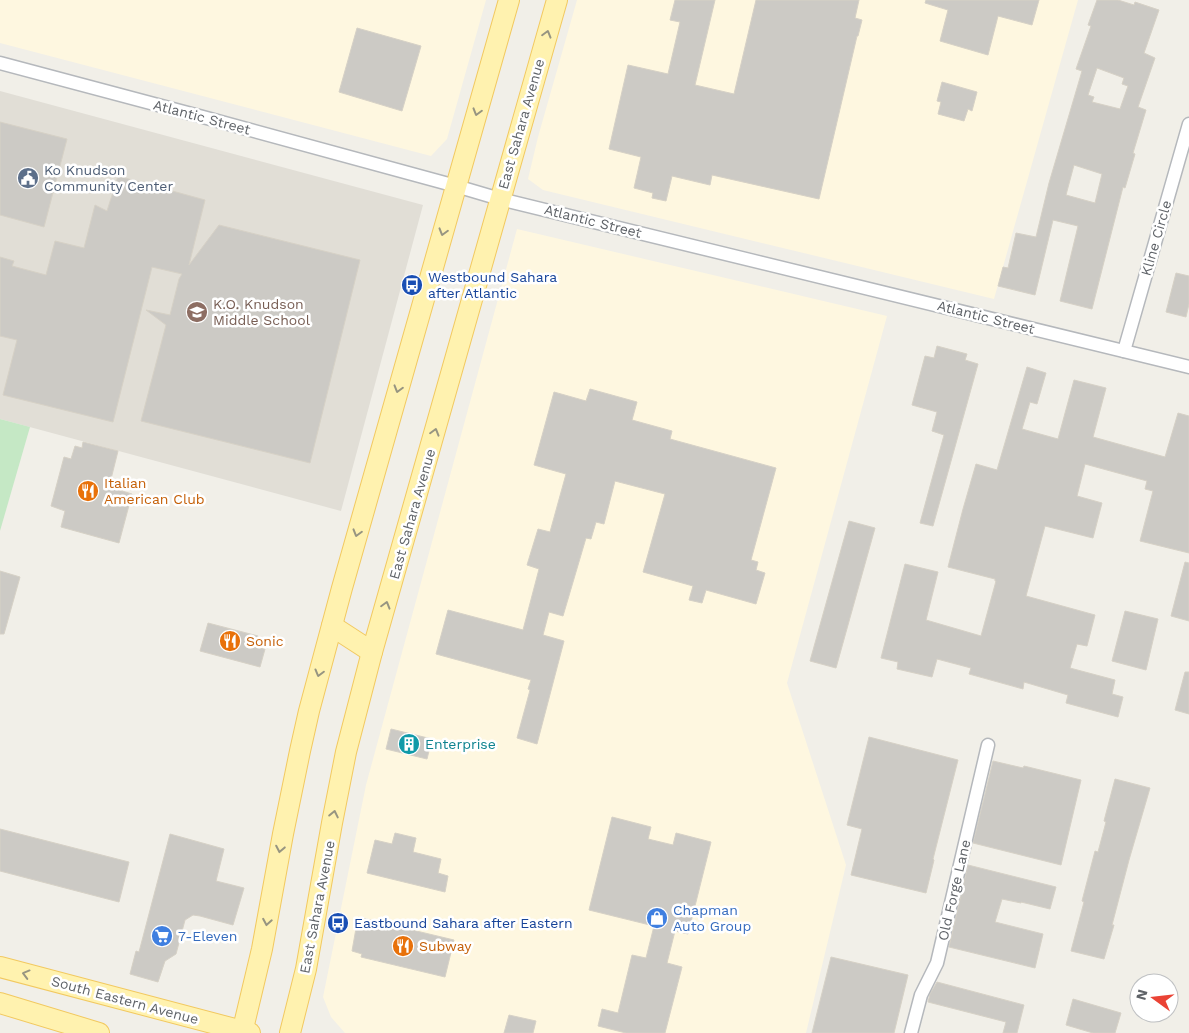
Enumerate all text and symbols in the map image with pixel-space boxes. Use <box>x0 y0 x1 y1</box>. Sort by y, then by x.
one-way arrow <box>542 30 552 39</box>
street label: East Sahara Avenue <box>495 57 547 191</box>
street label: Atlantic Street <box>152 96 252 138</box>
one-way arrow <box>473 107 483 115</box>
place label: Ko Knudson Community Center <box>44 162 173 194</box>
public building icon: Ko Knudson Community Center <box>16 166 40 190</box>
street label: Kline Circle <box>1138 198 1174 278</box>
street label: Atlantic Street <box>543 201 643 241</box>
one-way arrow <box>438 228 449 237</box>
place label: Westbound Sahara after Atlantic <box>428 269 557 301</box>
bus stop icon: Westbound Sahara after Atlantic <box>400 273 424 297</box>
place label: K.O. Knudson Middle School <box>213 296 311 328</box>
street label: Atlantic Street <box>936 297 1036 337</box>
school or university icon: K.O. Knudson Middle School <box>185 300 209 324</box>
one-way arrow <box>394 384 404 392</box>
one-way arrow <box>429 428 439 436</box>
street label: East Sahara Avenue <box>386 447 438 581</box>
place label: Italian American Club <box>104 475 205 507</box>
restaurant icon: Italian American Club <box>76 479 100 503</box>
one-way arrow <box>353 529 363 537</box>
one-way arrow <box>381 602 391 610</box>
restaurant icon: Sonic <box>218 629 242 653</box>
place label: Sonic <box>246 633 284 649</box>
one-way arrow <box>315 669 325 677</box>
building icon: Enterprise <box>397 732 421 756</box>
place label: Enterprise <box>425 736 496 752</box>
one-way arrow <box>329 809 339 818</box>
street label: Old Forge Lane <box>935 838 973 942</box>
street label: East Sahara Avenue <box>296 839 338 975</box>
one-way arrow <box>276 845 286 853</box>
place label: Chapman Auto Group <box>673 902 751 934</box>
shop icon: Chapman Auto Group <box>645 906 669 930</box>
bus stop icon: Eastbound Sahara after Eastern <box>326 911 350 935</box>
place label: Eastbound Sahara after Eastern <box>354 915 573 931</box>
one-way arrow <box>262 917 272 926</box>
supermarket icon: 7-Eleven <box>150 924 174 948</box>
place label: 7-Eleven <box>178 928 237 944</box>
restaurant icon: Subway <box>391 934 415 958</box>
place label: Subway <box>419 938 472 954</box>
one-way arrow <box>23 969 31 979</box>
street label: South Eastern Avenue <box>50 973 200 1027</box>
north arrow <box>1129 973 1179 1023</box>
text: N <box>1132 988 1151 1002</box>

